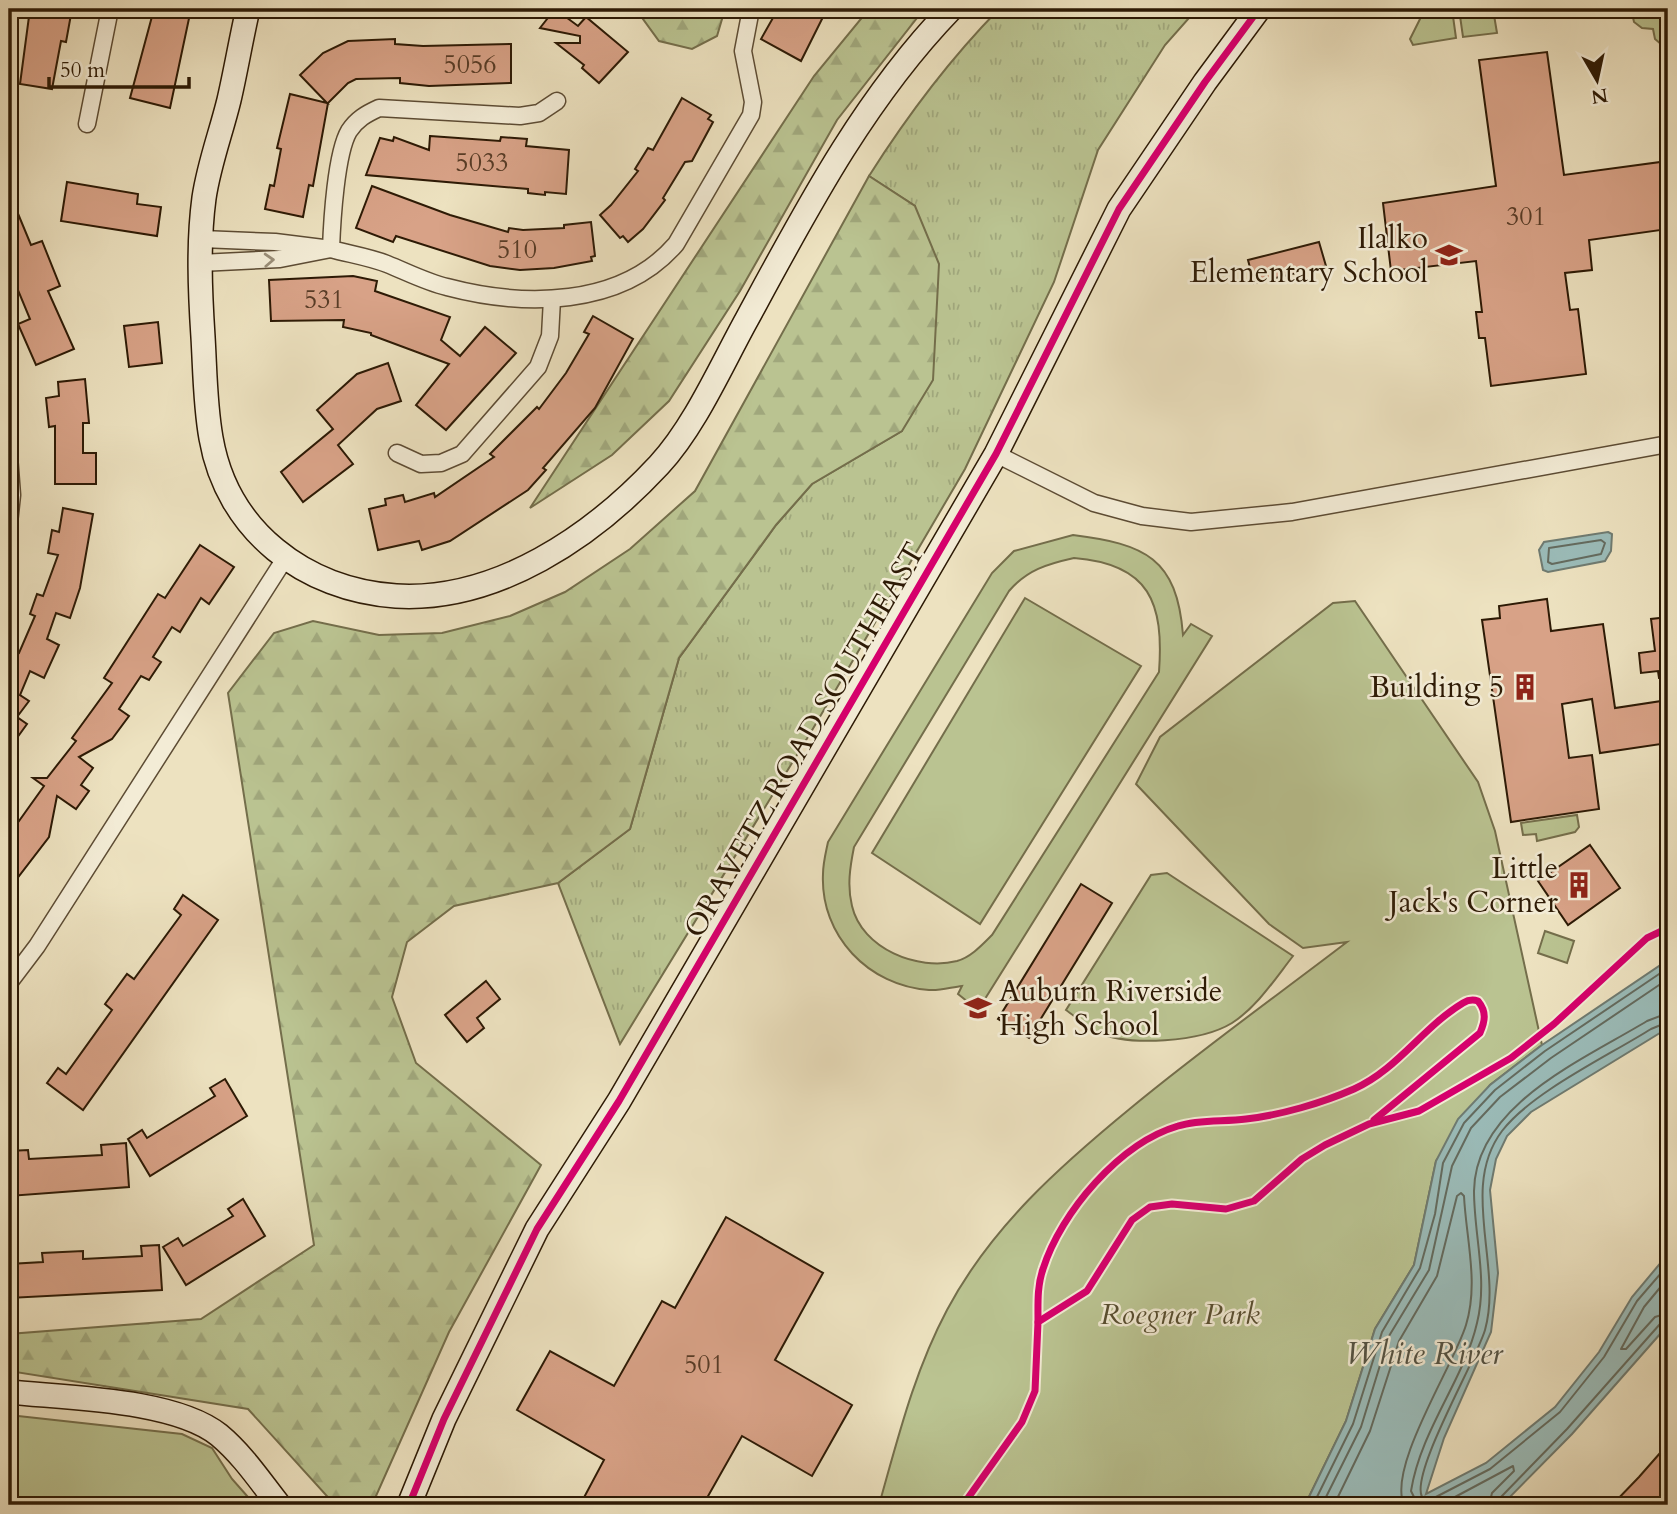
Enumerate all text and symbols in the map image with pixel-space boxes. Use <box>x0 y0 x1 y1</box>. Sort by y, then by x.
scale bar <box>49 46 189 90</box>
north arrow <box>1562 46 1632 116</box>
house number: 5056 <box>443 47 497 82</box>
text: 50 m <box>60 56 105 85</box>
text: N <box>1589 82 1610 110</box>
house number: 5033 <box>455 145 509 180</box>
house number: 301 <box>1506 199 1546 234</box>
place label: Ilalko Elementary School <box>1190 218 1428 293</box>
house number: 510 <box>497 232 537 267</box>
school or university icon: Ilalko Elementary School <box>1434 240 1464 270</box>
one-way arrow <box>263 252 274 267</box>
house number: 531 <box>304 282 344 317</box>
street label: ORAVETZ ROAD SOUTHEAST <box>674 535 935 945</box>
place label: Building 5 <box>1369 667 1504 708</box>
building icon: Building 5 <box>1510 672 1540 702</box>
place label: Little Jack's Corner <box>1385 848 1558 923</box>
building icon: Little Jack's Corner <box>1564 870 1594 900</box>
place label: Auburn Riverside High School <box>999 971 1222 1046</box>
school or university icon: Auburn Riverside High School <box>963 993 993 1023</box>
park label: Roegner Park <box>1100 1294 1260 1335</box>
water label: White River <box>1345 1332 1504 1376</box>
house number: 501 <box>684 1347 724 1382</box>

